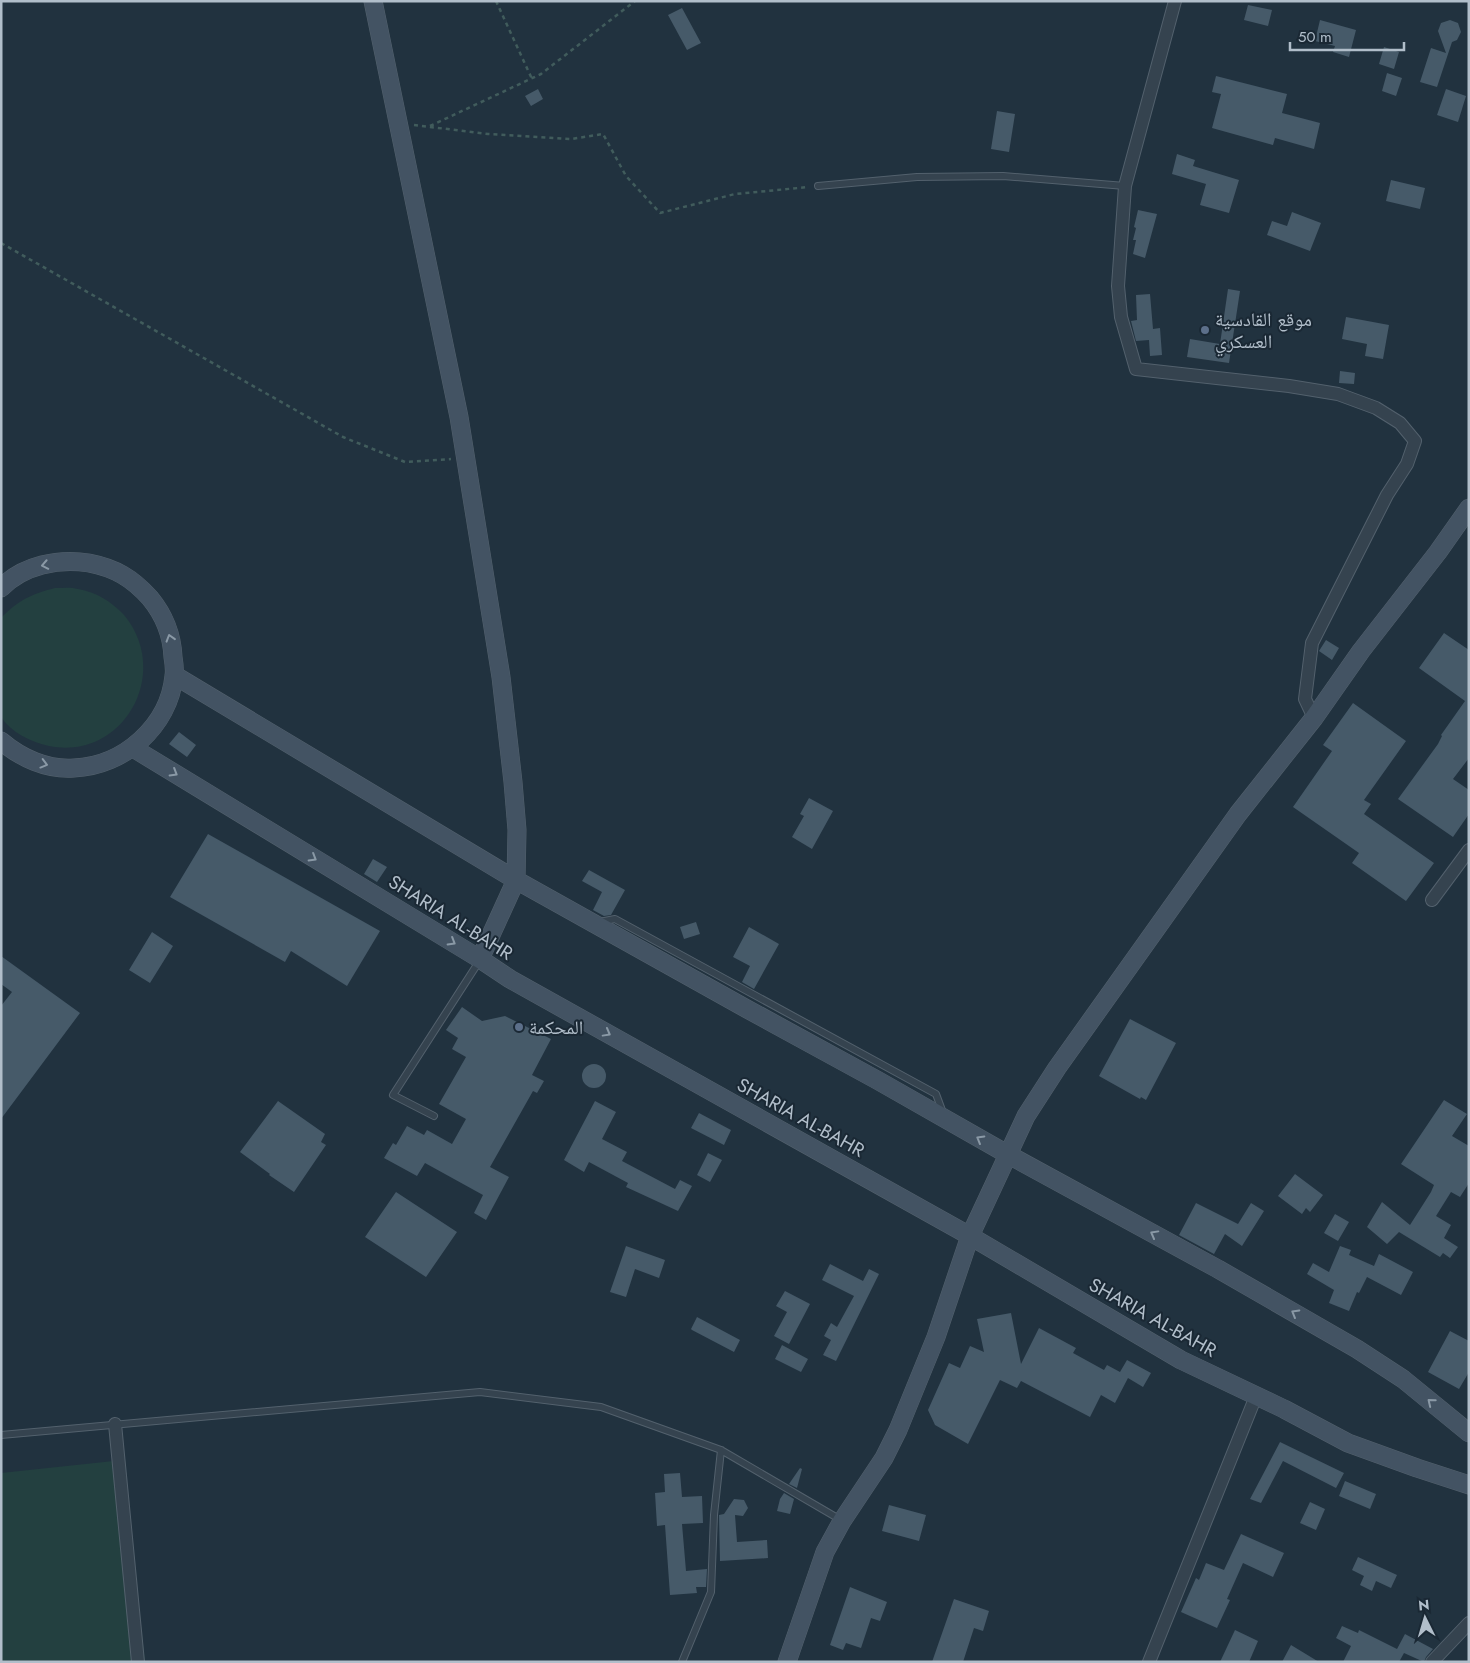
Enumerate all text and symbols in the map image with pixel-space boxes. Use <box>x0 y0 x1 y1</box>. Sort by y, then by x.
scale bar <box>1290 20 1404 52</box>
text: 50 m <box>1298 26 1332 48</box>
place label: موقع القادسية العسكري <box>1215 306 1312 357</box>
marker: موقع القادسية العسكري <box>1199 324 1211 336</box>
one-way arrow <box>41 559 50 569</box>
one-way arrow <box>166 635 176 643</box>
one-way arrow <box>39 758 48 769</box>
one-way arrow <box>169 767 178 777</box>
one-way arrow <box>308 851 317 861</box>
street label: SHARIA AL-BAHR <box>383 868 518 967</box>
one-way arrow <box>447 935 456 945</box>
place label: المحكمة <box>529 1014 583 1041</box>
marker: المحكمة <box>513 1021 525 1033</box>
one-way arrow <box>602 1027 611 1037</box>
street label: SHARIA AL-BAHR <box>732 1071 870 1164</box>
one-way arrow <box>977 1135 986 1145</box>
one-way arrow <box>1150 1230 1159 1240</box>
street label: SHARIA AL-BAHR <box>1084 1271 1222 1364</box>
one-way arrow <box>1292 1310 1301 1320</box>
one-way arrow <box>1428 1399 1437 1407</box>
north arrow <box>1400 1593 1450 1643</box>
text: N <box>1417 1595 1430 1615</box>

